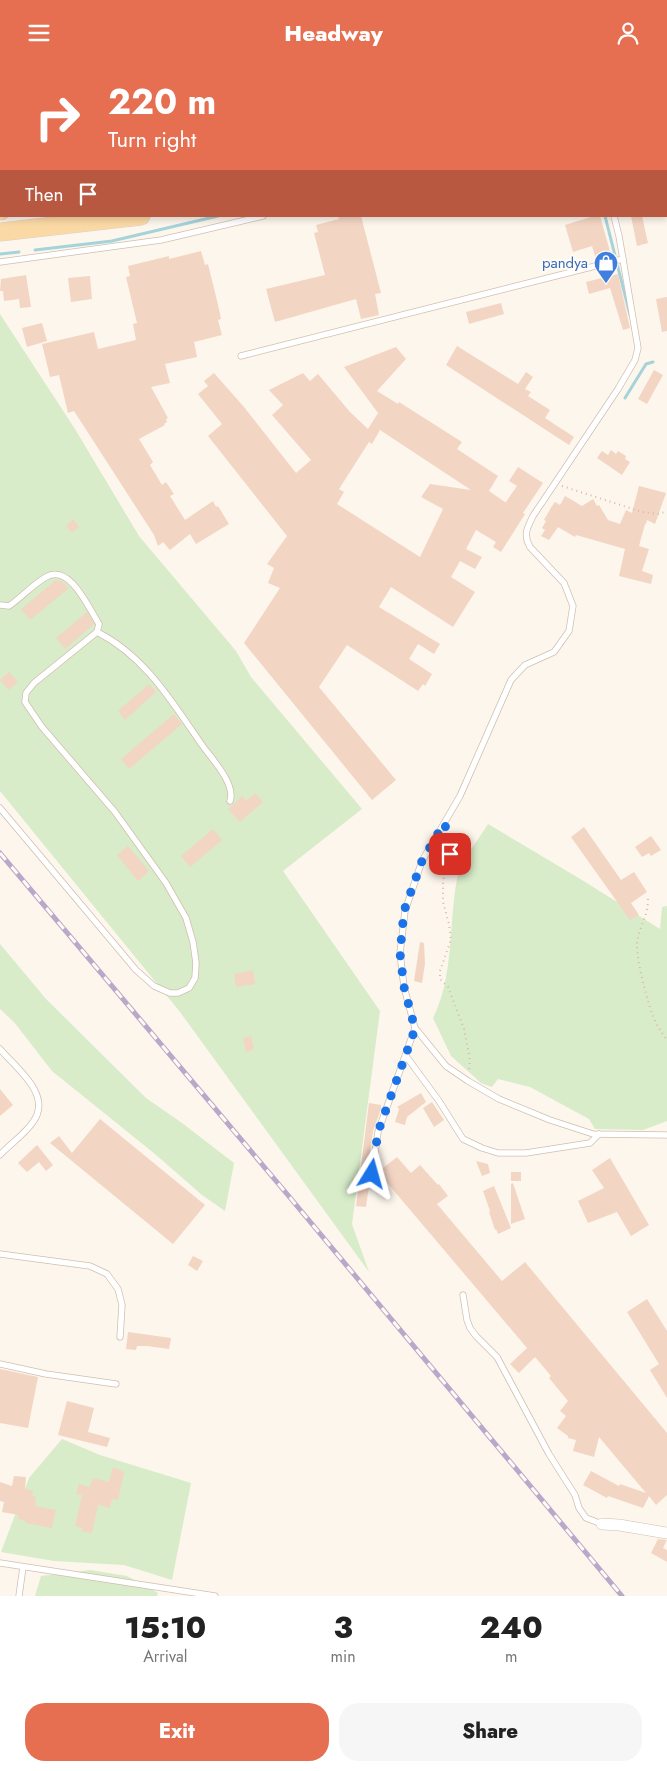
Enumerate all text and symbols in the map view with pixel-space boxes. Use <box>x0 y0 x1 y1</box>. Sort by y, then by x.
text: Headway <box>284 17 383 49</box>
icon: menu <box>25 19 53 47</box>
icon: person <box>614 19 642 47</box>
text: 220 m <box>108 77 216 127</box>
icon: right <box>25 85 90 150</box>
text: Turn right <box>108 123 196 155</box>
icon: arrive <box>74 180 102 208</box>
text: Then <box>25 181 64 208</box>
shop icon: pandya <box>593 250 619 284</box>
place label: pandya <box>542 252 588 274</box>
pin <box>429 833 471 875</box>
icon: arrive <box>436 840 464 868</box>
position arrow <box>345 1147 397 1199</box>
text: 15:10 <box>124 1606 206 1649</box>
text: 3 <box>333 1606 353 1649</box>
text: 240 <box>480 1606 543 1649</box>
text: Arrival <box>143 1645 187 1668</box>
text: min <box>331 1645 356 1668</box>
text: m <box>505 1645 518 1668</box>
button: Exit <box>25 1703 329 1761</box>
button: Share <box>339 1703 642 1761</box>

